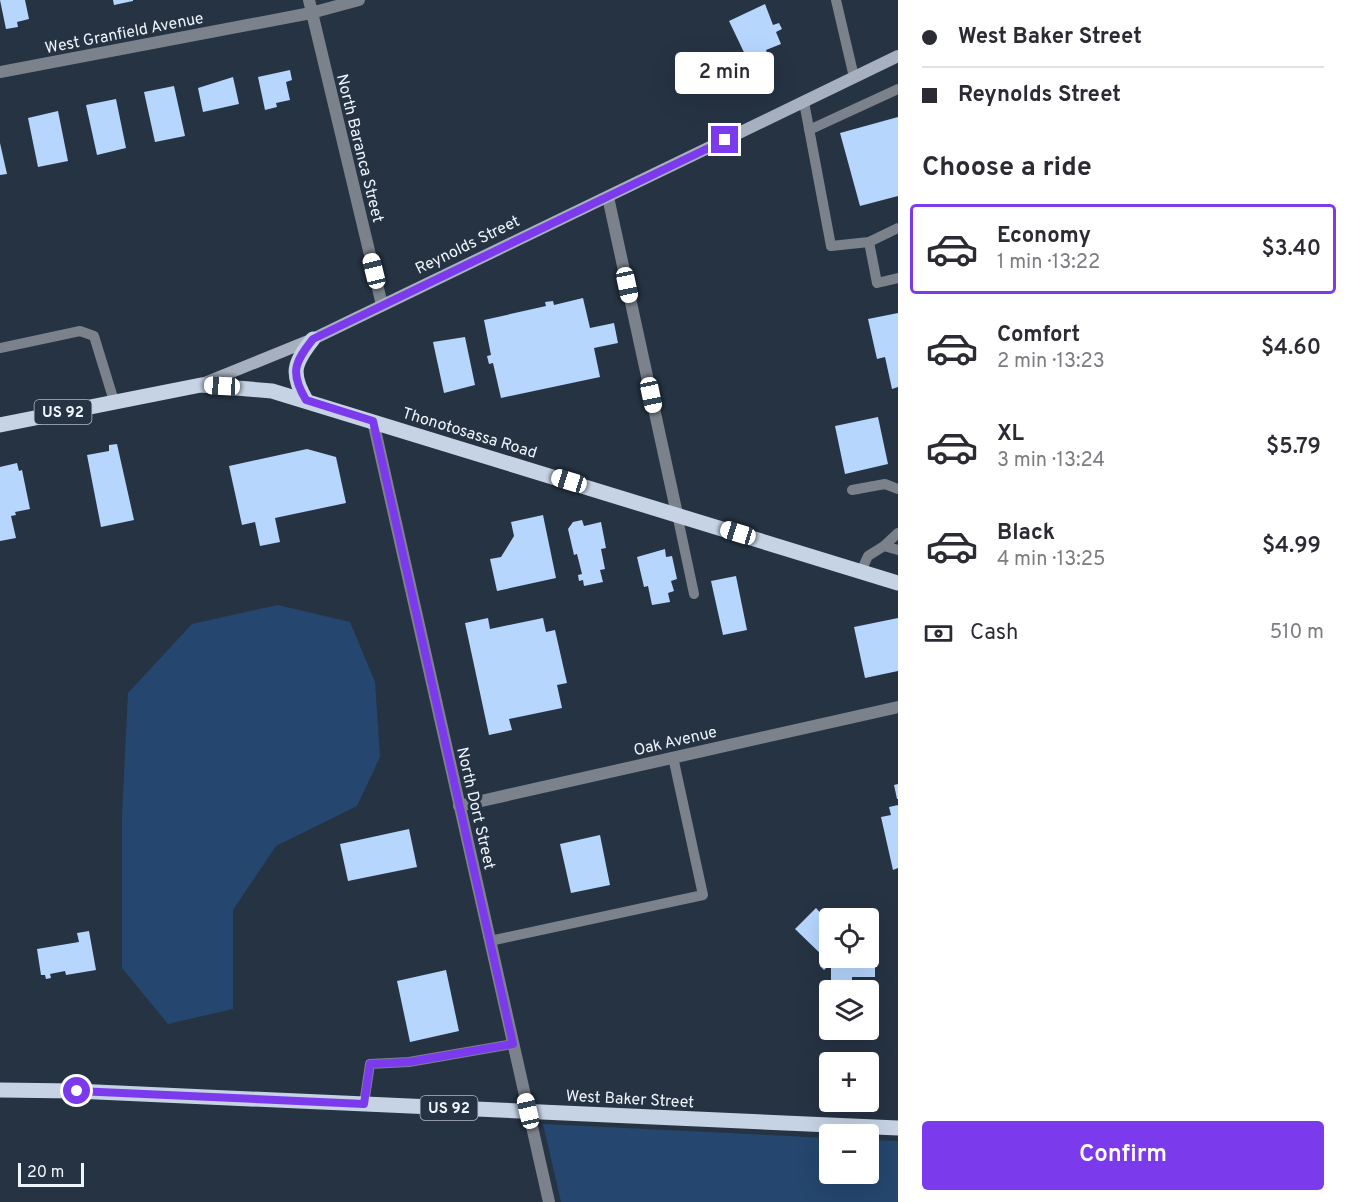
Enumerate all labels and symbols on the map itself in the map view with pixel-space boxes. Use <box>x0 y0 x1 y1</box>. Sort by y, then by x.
street label: West Granfield Avenue <box>43 9 205 59</box>
callout: 2 min <box>676 53 774 95</box>
street label: North Baranca Street <box>331 72 387 225</box>
route end <box>711 126 738 153</box>
street label: Reynolds Street <box>412 212 523 280</box>
car <box>361 251 387 291</box>
car <box>614 266 640 304</box>
car <box>204 376 240 396</box>
car <box>638 376 664 414</box>
road number: US 92 <box>34 400 92 424</box>
street label: Thonotosassa Road <box>400 404 539 464</box>
car <box>549 467 589 495</box>
car <box>718 519 758 547</box>
street label: Oak Avenue <box>632 723 719 761</box>
street label: North Dort Street <box>451 745 499 872</box>
route start <box>63 1077 90 1104</box>
street label: West Baker Street <box>565 1087 695 1113</box>
car <box>515 1091 541 1131</box>
road number: US 92 <box>420 1096 478 1120</box>
scale bar <box>18 1160 84 1188</box>

